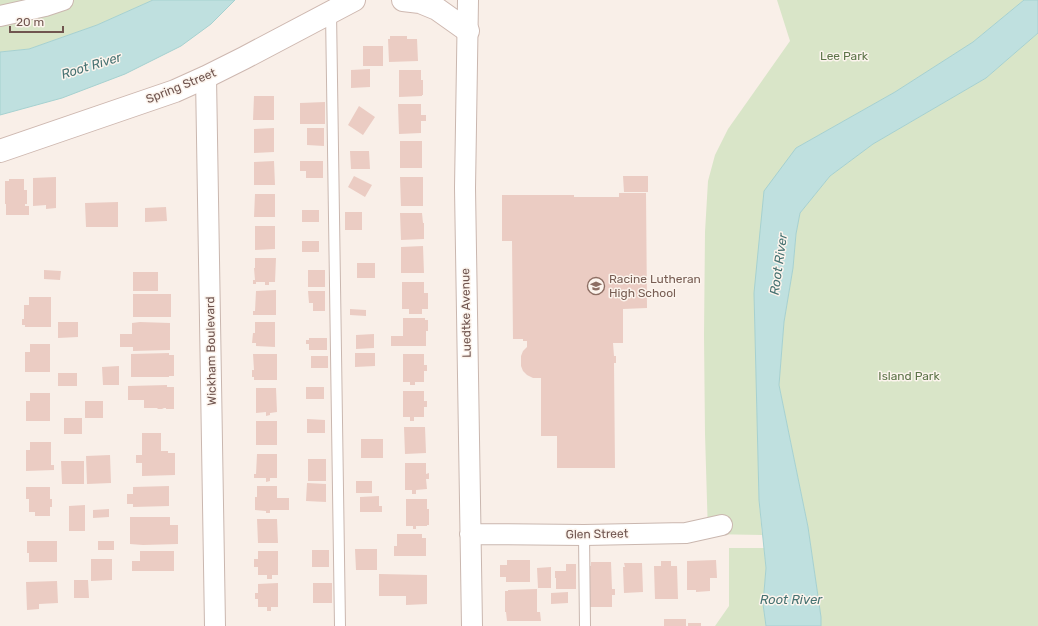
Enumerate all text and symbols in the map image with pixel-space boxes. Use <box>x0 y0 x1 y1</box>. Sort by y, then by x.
scale bar <box>10 8 63 34</box>
text: 20 m <box>16 15 44 29</box>
water label: Root River <box>59 49 124 82</box>
park label: Lee Park <box>820 49 869 63</box>
street label: Spring Street <box>144 66 218 106</box>
water label: Root River <box>767 231 790 296</box>
street label: Luedtke Avenue <box>458 268 474 358</box>
place label: Racine Lutheran High School <box>609 272 701 300</box>
school or university icon: Racine Lutheran High School <box>586 276 606 296</box>
street label: Wickham Boulevard <box>203 296 219 406</box>
park label: Island Park <box>878 369 940 383</box>
street label: Glen Street <box>566 526 629 542</box>
water label: Root River <box>760 592 823 607</box>

